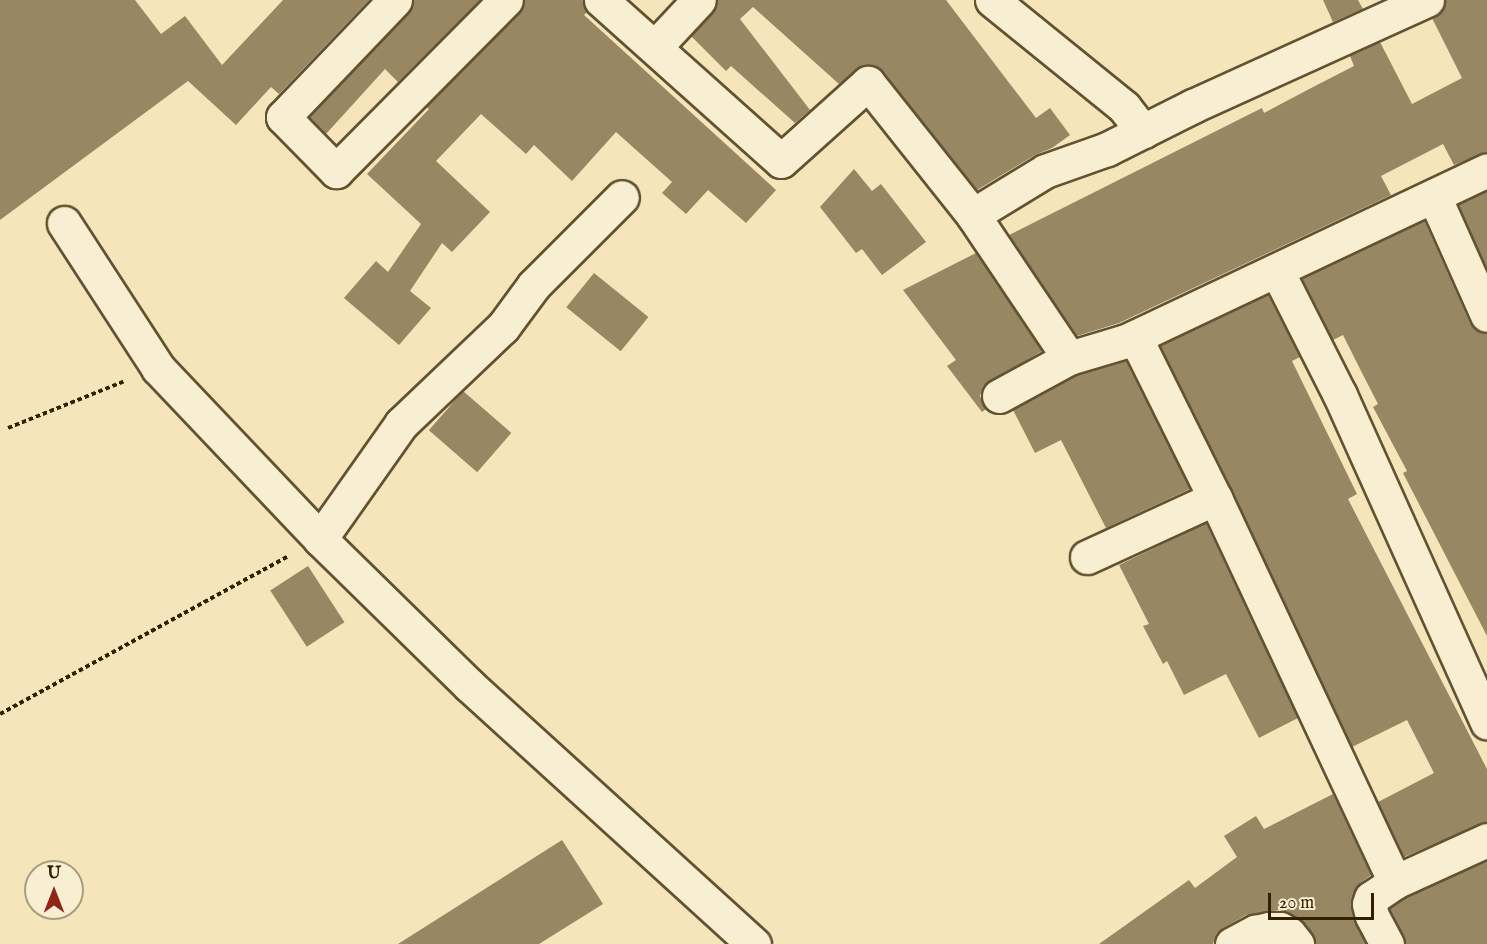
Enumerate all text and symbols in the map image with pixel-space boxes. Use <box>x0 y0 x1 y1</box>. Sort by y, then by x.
north arrow <box>24 860 84 920</box>
text: U <box>47 864 61 884</box>
scale bar <box>1271 881 1378 919</box>
text: 20 m <box>1279 892 1314 915</box>

